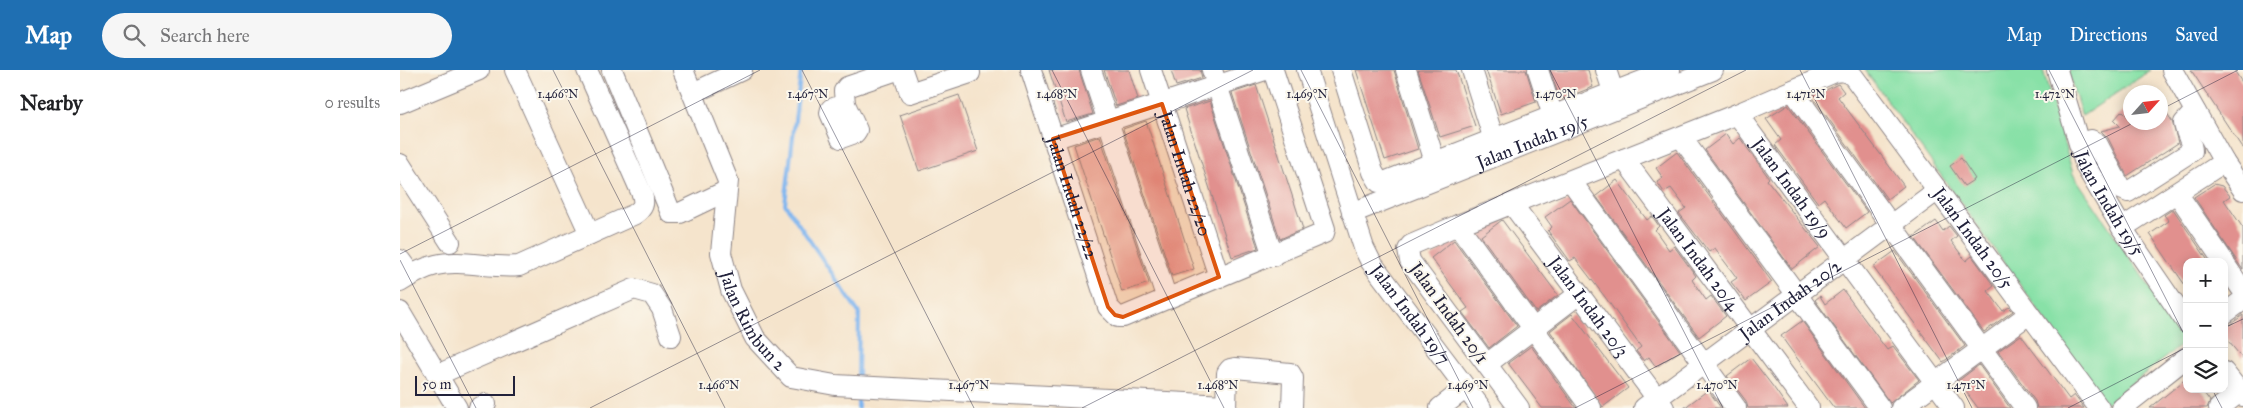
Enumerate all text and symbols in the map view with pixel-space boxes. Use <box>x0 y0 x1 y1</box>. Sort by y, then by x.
search box <box>102 13 452 58</box>
text: Map <box>25 20 72 50</box>
icon: search <box>120 21 148 49</box>
text: Search here <box>160 24 250 47</box>
text: Map <box>2006 24 2042 46</box>
text: Directions <box>2070 24 2147 46</box>
text: Saved <box>2175 24 2218 46</box>
north arrow <box>2123 85 2168 130</box>
text: 1.466°N <box>538 87 578 101</box>
text: 1.467°N <box>787 87 829 101</box>
text: 1.468°N <box>1036 87 1078 101</box>
text: 1.469°N <box>1286 87 1328 101</box>
text: 1.470°N <box>1535 87 1577 101</box>
text: 1.471°N <box>1786 87 1826 101</box>
text: 1.472°N <box>2035 87 2075 101</box>
text: Nearby <box>20 90 83 116</box>
text: 0 results <box>325 93 380 112</box>
street label: Jalan Indah 22/20 <box>1153 106 1216 239</box>
street label: Jalan Indah 19/5 <box>1471 109 1592 175</box>
street label: Jalan Indah 22/22 <box>1040 131 1103 262</box>
street label: Jalan Indah 19/9 <box>1745 132 1836 243</box>
street label: Jalan Indah 19/5 <box>2069 146 2149 260</box>
street label: Jalan Indah 20/5 <box>1926 181 2018 294</box>
street label: Jalan Indah 20/4 <box>1651 202 1744 316</box>
street label: Jalan Indah 20/3 <box>1542 250 1633 361</box>
street label: Jalan Indah 20/2 <box>1733 254 1846 347</box>
street label: Jalan Indah 20/1 <box>1403 256 1493 369</box>
street label: Jalan Indah 19/7 <box>1364 258 1455 369</box>
map controls <box>2183 258 2228 393</box>
button: + <box>2183 258 2228 303</box>
street label: Jalan Rimbun 2 <box>714 266 791 376</box>
button: − <box>2183 303 2228 348</box>
button: layers <box>2183 348 2228 393</box>
scale bar <box>415 373 515 396</box>
text: 50 m <box>422 376 451 393</box>
text: 1.466°N <box>699 378 739 392</box>
text: 1.467°N <box>948 378 990 392</box>
text: 1.468°N <box>1197 378 1239 392</box>
text: 1.469°N <box>1447 378 1489 392</box>
text: 1.470°N <box>1696 378 1738 392</box>
text: 1.471°N <box>1946 378 1986 392</box>

